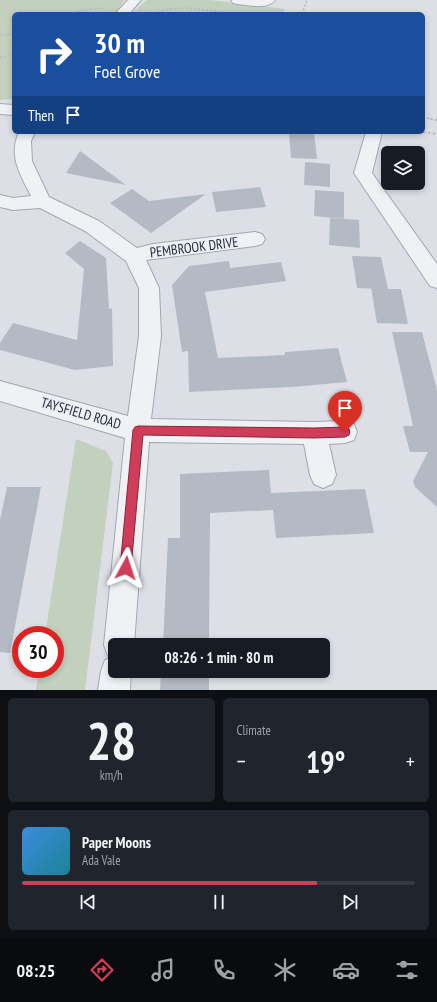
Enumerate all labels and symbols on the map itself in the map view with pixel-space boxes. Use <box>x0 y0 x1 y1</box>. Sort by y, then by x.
street label: PEMBROOK DRIVE <box>149 233 239 261</box>
pin <box>328 391 362 432</box>
street label: TAYSFIELD ROAD <box>39 393 123 433</box>
position arrow <box>105 547 147 589</box>
speed limit sign: 30 <box>12 626 64 678</box>

